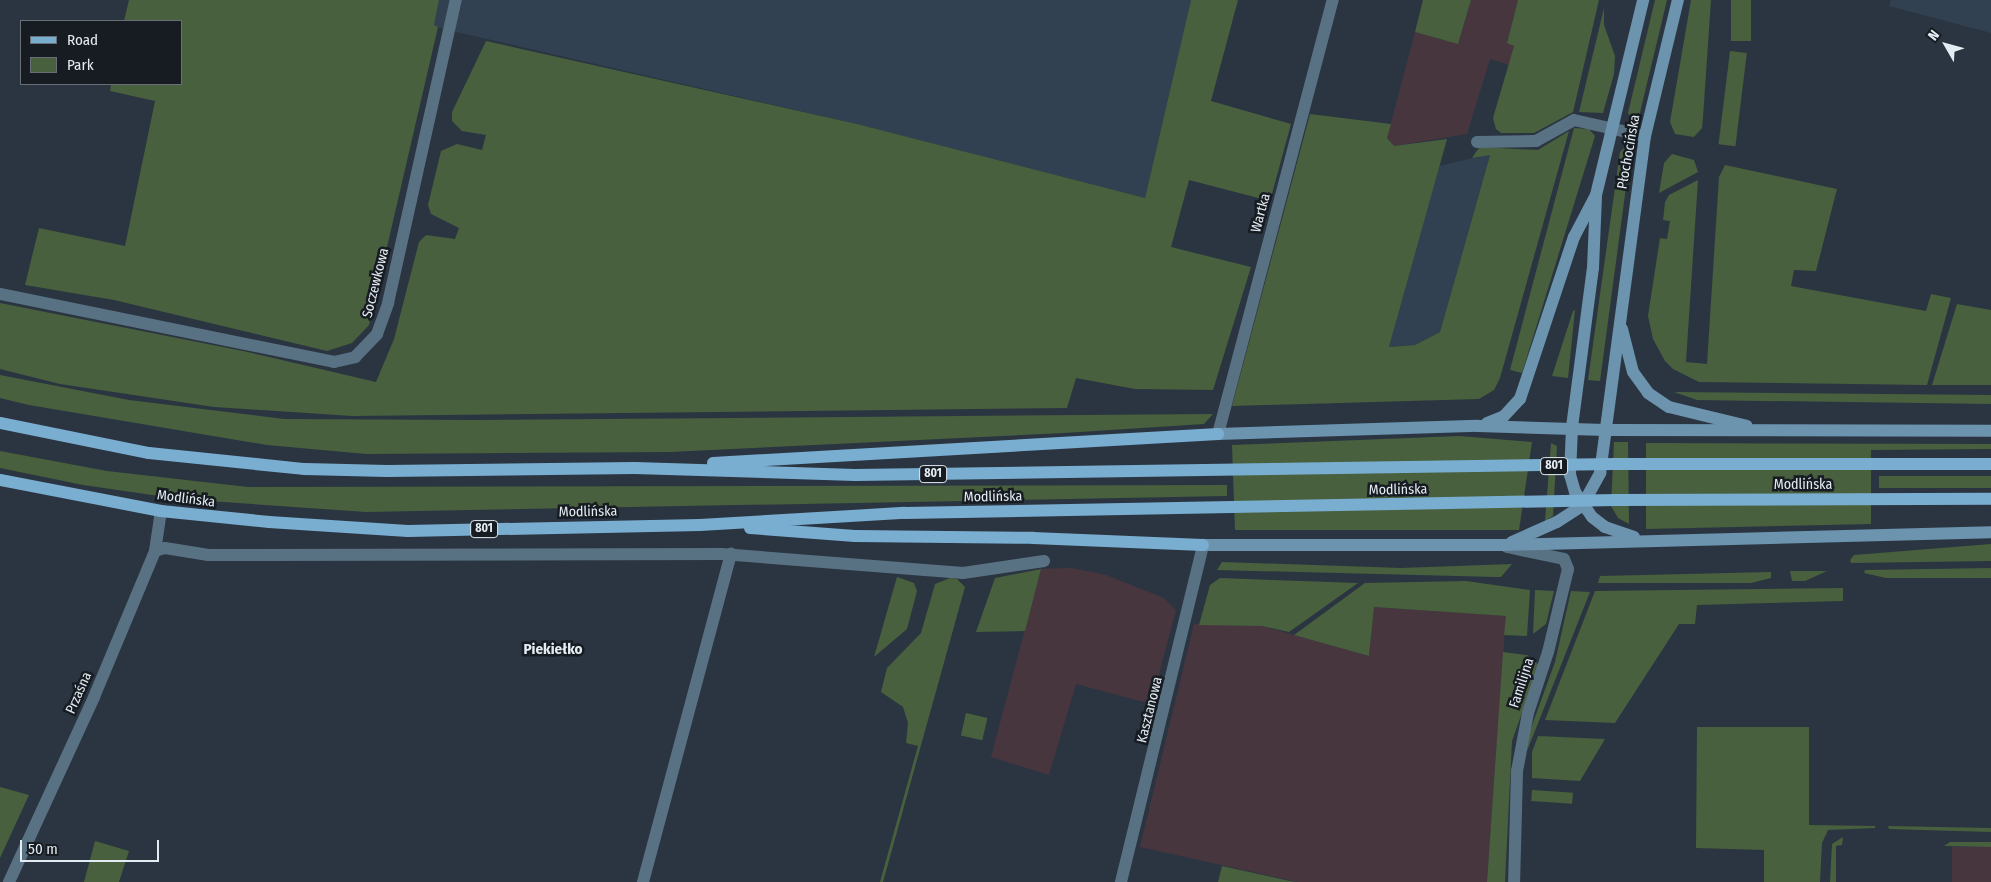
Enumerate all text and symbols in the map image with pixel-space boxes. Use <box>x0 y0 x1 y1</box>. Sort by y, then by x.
legend <box>20 20 182 85</box>
north arrow <box>1921 20 1971 70</box>
text: N <box>1925 27 1943 44</box>
text: Road <box>67 31 98 49</box>
text: Park <box>67 56 94 74</box>
street label: Płochocińska <box>1614 113 1644 191</box>
street label: Wartka <box>1248 192 1274 234</box>
street label: Soczewkowa <box>359 246 393 320</box>
road number: 801 <box>1539 456 1569 476</box>
road number: 801 <box>918 464 948 484</box>
street label: Modlińska <box>1774 477 1832 493</box>
street label: Modlińska <box>1369 481 1427 499</box>
street label: Modlińska <box>156 487 216 511</box>
street label: Modlińska <box>964 488 1022 506</box>
street label: Modlińska <box>559 503 617 521</box>
road number: 801 <box>469 520 499 538</box>
district label: Piekiełko <box>523 641 583 659</box>
street label: Familijna <box>1506 656 1538 710</box>
street label: Przaśna <box>62 669 96 717</box>
street label: Kasztanowa <box>1134 675 1166 745</box>
scale bar <box>22 830 161 862</box>
text: 50 m <box>28 840 58 858</box>

